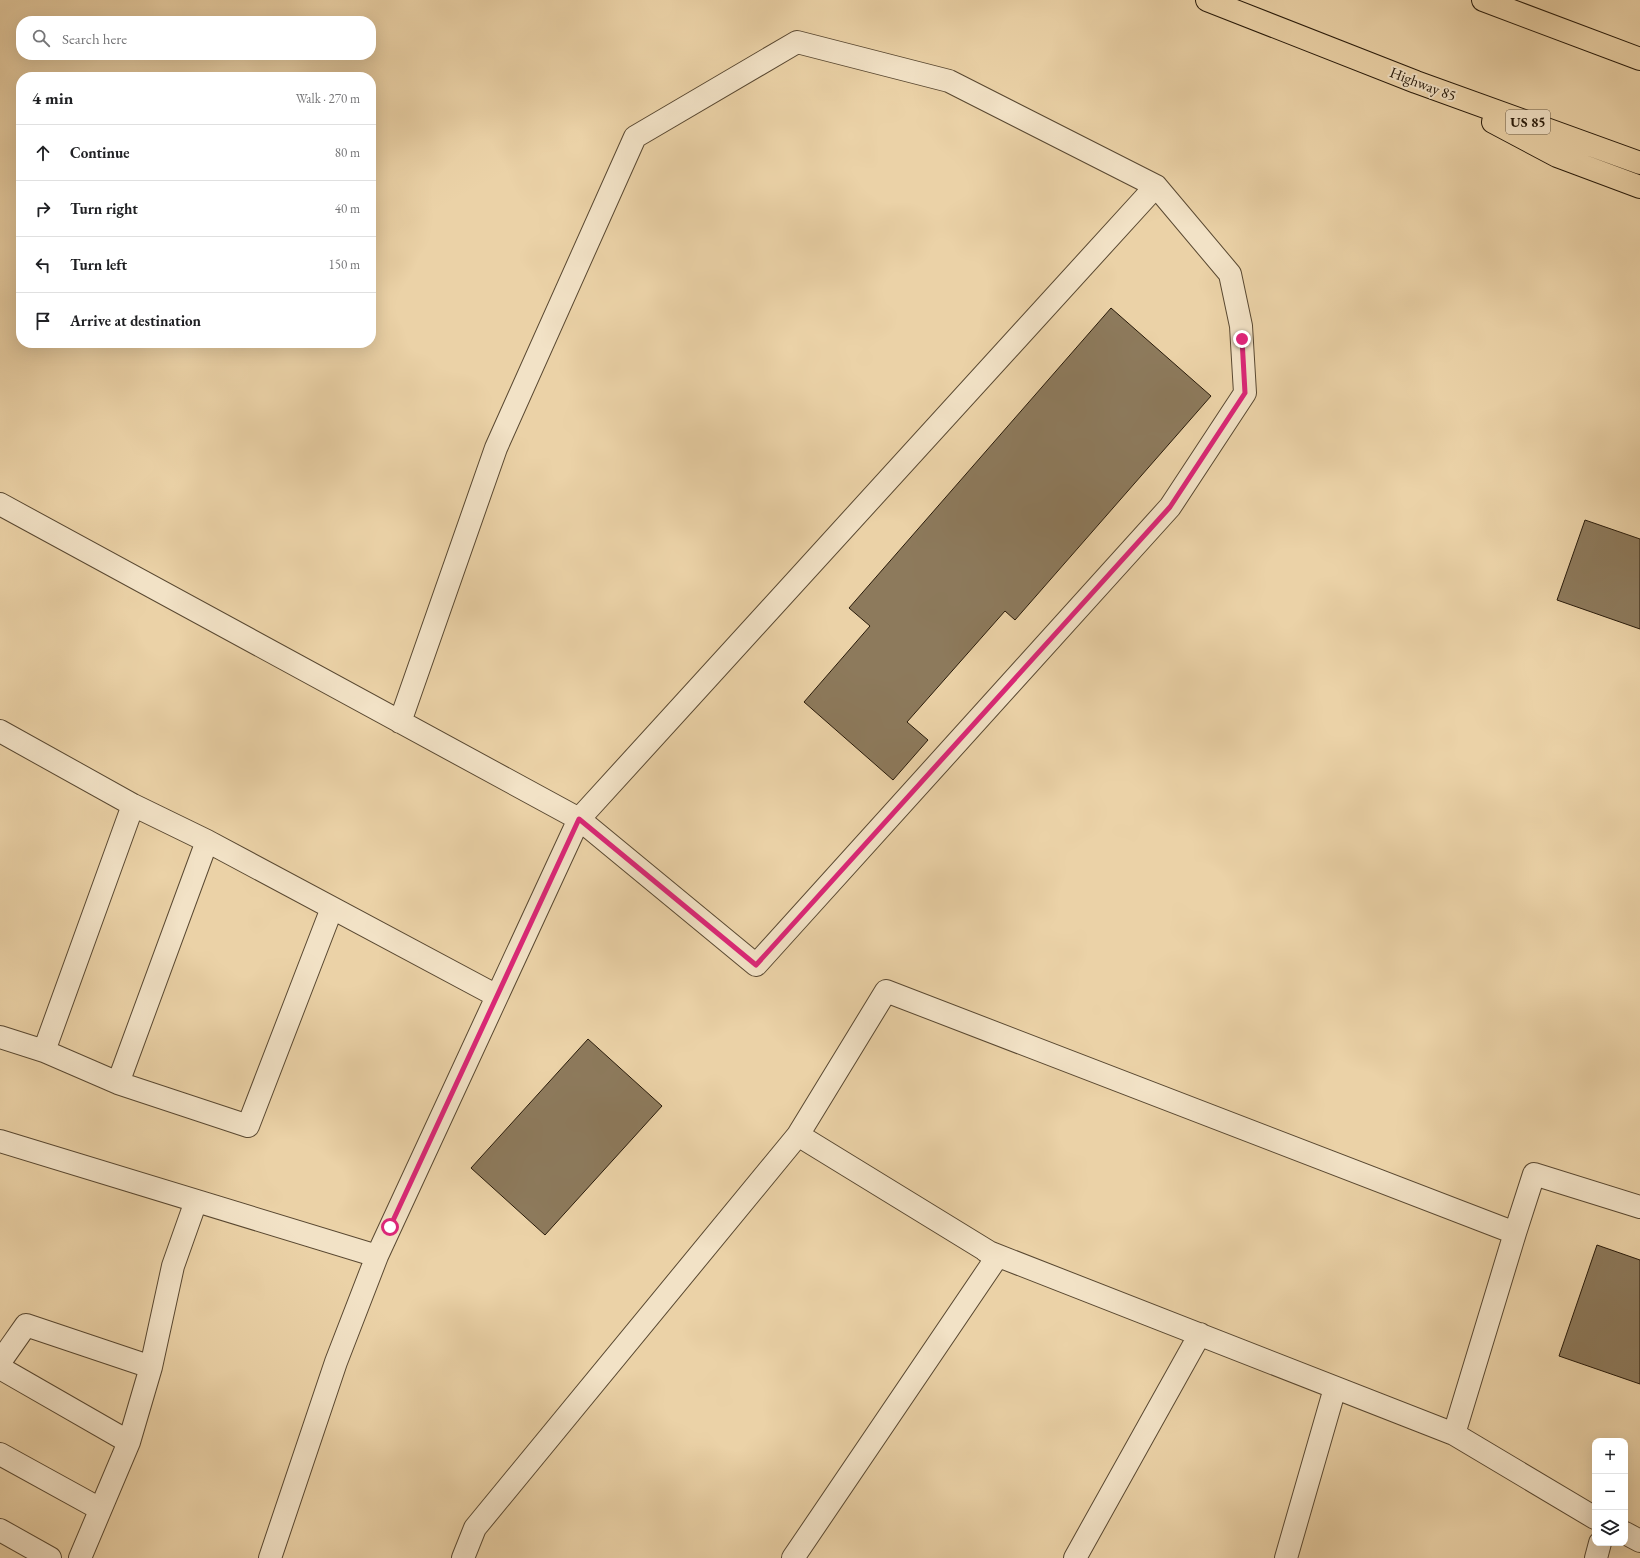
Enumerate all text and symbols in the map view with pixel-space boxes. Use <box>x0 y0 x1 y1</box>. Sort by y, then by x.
search box <box>16 16 376 60</box>
icon: search <box>30 27 52 49</box>
text: Search here <box>62 29 127 48</box>
street label: Highway 85 <box>1387 62 1459 105</box>
text: 4 min <box>32 87 73 109</box>
text: Walk · 270 m <box>296 90 360 107</box>
road number: US 85 <box>1506 110 1550 134</box>
icon: ahead <box>32 142 54 164</box>
text: Continue <box>70 143 130 162</box>
text: 80 m <box>335 144 360 161</box>
icon: right <box>32 198 54 220</box>
text: Turn right <box>70 199 138 218</box>
text: 40 m <box>335 200 360 217</box>
icon: left <box>32 254 54 276</box>
text: Turn left <box>70 255 127 274</box>
text: 150 m <box>329 256 360 273</box>
icon: arrive <box>32 310 54 332</box>
text: Arrive at destination <box>70 311 201 330</box>
route end <box>1233 330 1251 348</box>
route start <box>381 1218 399 1236</box>
map controls <box>1592 1438 1628 1546</box>
button: + <box>1592 1438 1628 1474</box>
button: − <box>1592 1474 1628 1510</box>
button: layers <box>1592 1510 1628 1546</box>

